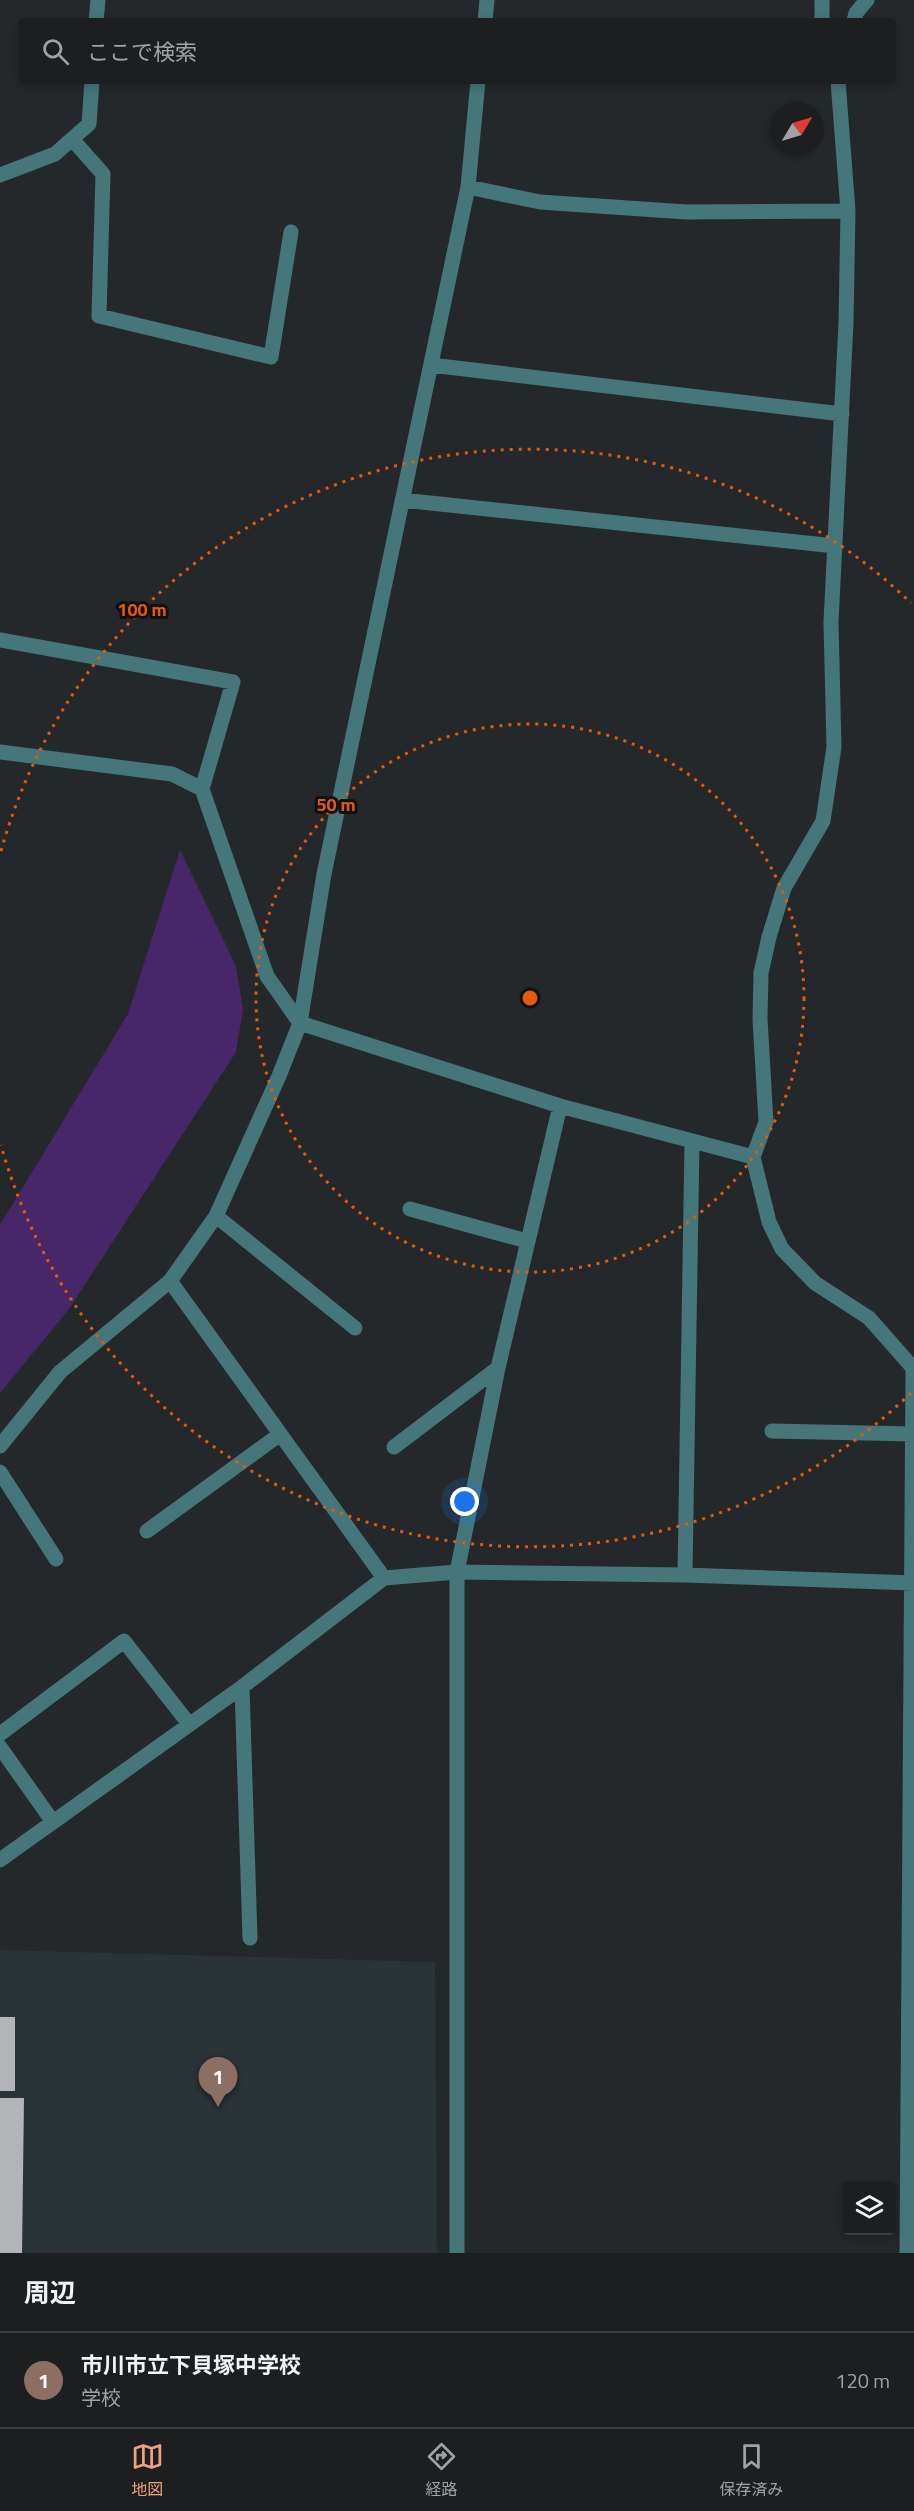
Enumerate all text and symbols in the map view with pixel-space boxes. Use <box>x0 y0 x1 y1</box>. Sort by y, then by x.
search box <box>18 18 896 84</box>
icon: search <box>39 35 72 68</box>
text: ここで検索 <box>87 35 197 69</box>
north arrow <box>770 102 824 156</box>
text: 100 m <box>117 596 167 623</box>
text: 50 m <box>316 791 356 818</box>
centre of rings <box>520 988 540 1008</box>
your location <box>450 1487 479 1516</box>
pin: 1 <box>198 2058 238 2107</box>
map controls <box>842 2181 896 2235</box>
button: layers <box>842 2181 896 2235</box>
text: 周辺 <box>24 2273 76 2312</box>
text: 市川市立下貝塚中学校 <box>81 2348 301 2382</box>
text: 1 <box>38 2365 49 2396</box>
text: 120 m <box>835 2365 890 2396</box>
text: 学校 <box>81 2382 121 2413</box>
tab: 地図 <box>131 2440 164 2501</box>
tab: 経路 <box>425 2440 458 2501</box>
tab: 保存済み <box>719 2440 783 2501</box>

